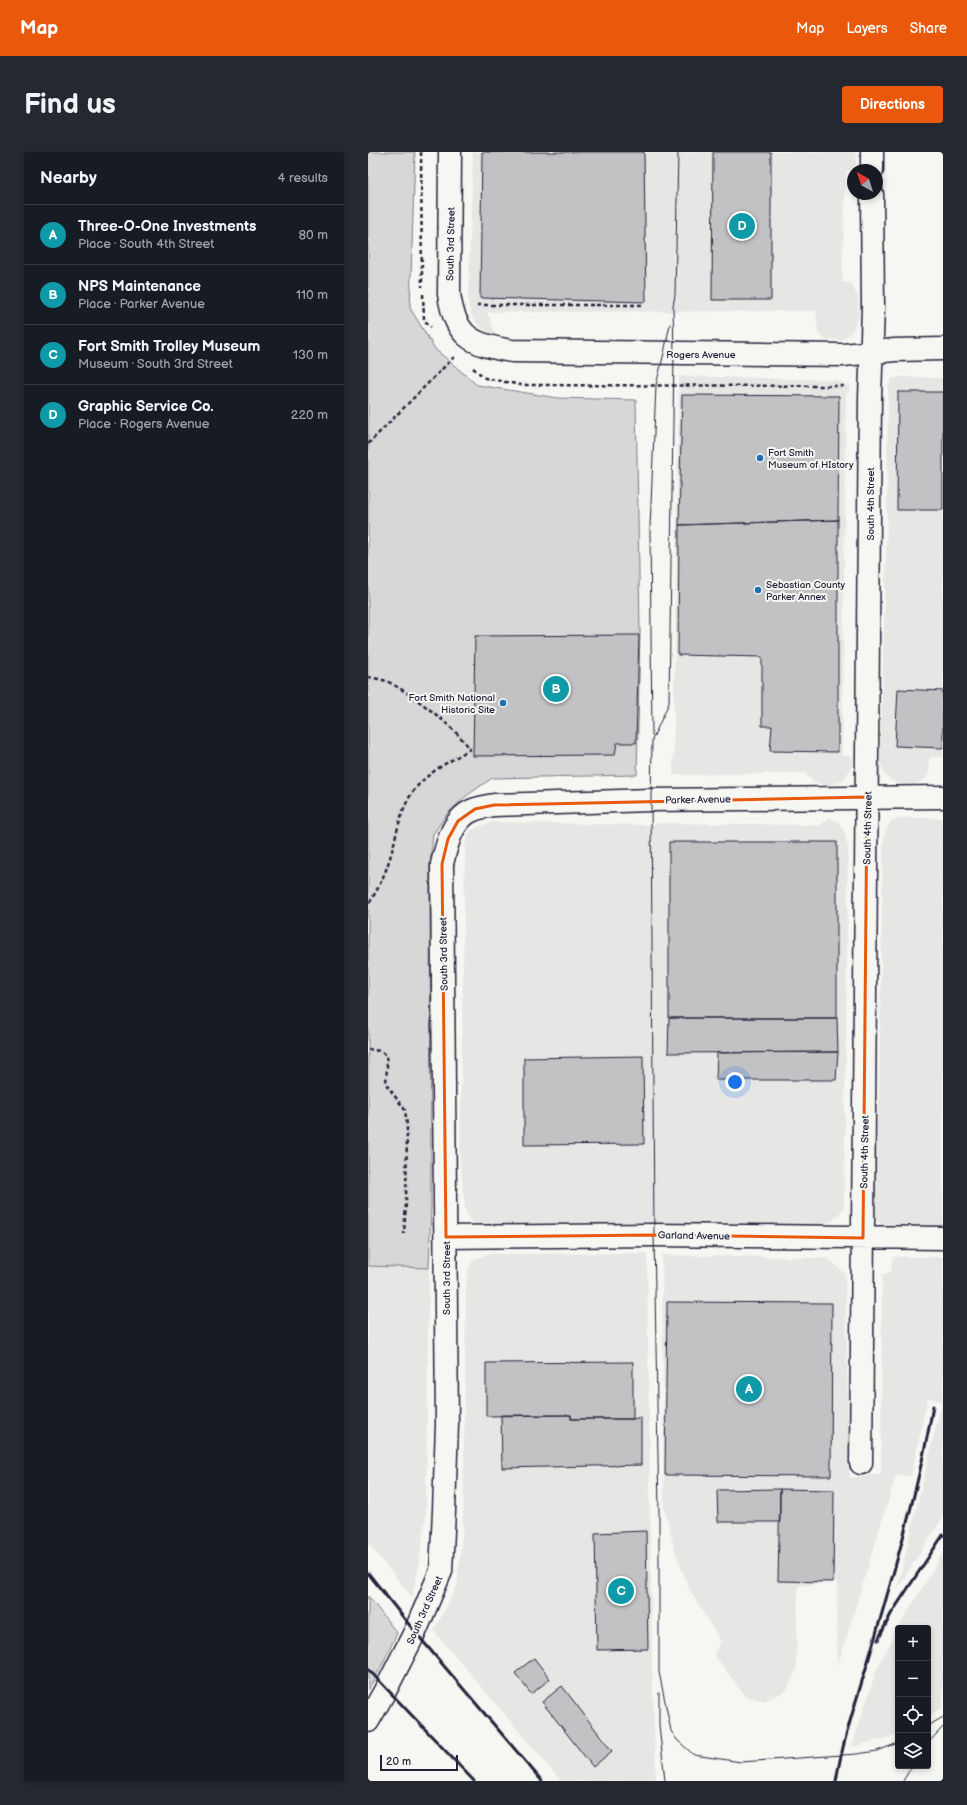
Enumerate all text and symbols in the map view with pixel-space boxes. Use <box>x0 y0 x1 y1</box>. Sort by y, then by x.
text: Map <box>20 17 58 40</box>
text: Map <box>796 20 824 37</box>
text: Layers <box>846 20 888 37</box>
text: Share <box>910 20 947 37</box>
button: Directions <box>842 86 943 123</box>
text: Find us <box>24 88 116 121</box>
north arrow <box>847 164 883 200</box>
text: Nearby <box>40 168 97 188</box>
text: 4 results <box>278 170 328 186</box>
street label: South 3rd Street <box>444 207 458 281</box>
pin: D <box>729 211 755 241</box>
text: Three-O-One Investments <box>78 217 256 236</box>
text: A <box>49 227 57 243</box>
text: 80 m <box>299 227 328 243</box>
text: Place · South 4th Street <box>78 236 214 252</box>
text: NPS Maintenance <box>78 277 201 296</box>
text: B <box>48 287 58 303</box>
text: 110 m <box>296 287 328 303</box>
text: Place · Parker Avenue <box>78 296 205 312</box>
text: Fort Smith Trolley Museum <box>78 337 260 356</box>
text: C <box>48 347 58 363</box>
text: 130 m <box>293 347 328 363</box>
street label: Rogers Avenue <box>666 349 736 361</box>
text: Museum · South 3rd Street <box>78 356 233 372</box>
text: Graphic Service Co. <box>78 397 213 416</box>
text: D <box>48 407 58 423</box>
text: 220 m <box>291 407 328 423</box>
text: Place · Rogers Avenue <box>78 416 210 432</box>
place label: Fort Smith Museum of HIstory <box>768 447 854 471</box>
marker: Fort Smith Museum of HIstory <box>755 453 765 463</box>
street label: South 4th Street <box>865 467 877 541</box>
place label: Sebastian County Parker Annex <box>766 579 846 603</box>
marker: Sebastian County Parker Annex <box>753 585 763 595</box>
pin: B <box>543 674 569 704</box>
place label: Fort Smith National Historic Site <box>409 692 495 716</box>
marker: Fort Smith National Historic Site <box>498 698 508 708</box>
street label: South 4th Street <box>861 791 875 865</box>
street label: Parker Avenue <box>665 793 731 807</box>
street label: South 3rd Street <box>437 917 451 991</box>
your location <box>725 1072 745 1092</box>
street label: South 4th Street <box>858 1115 872 1189</box>
street label: Garland Avenue <box>658 1229 730 1243</box>
street label: South 3rd Street <box>441 1241 453 1315</box>
pin: A <box>736 1374 762 1404</box>
street label: South 3rd Street <box>404 1574 445 1647</box>
pin: C <box>608 1576 634 1606</box>
map controls <box>895 1625 931 1769</box>
button: + <box>895 1625 931 1661</box>
button: − <box>895 1661 931 1697</box>
button: locate <box>895 1697 931 1733</box>
button: layers <box>895 1733 931 1769</box>
scale bar <box>380 1753 458 1772</box>
text: 20 m <box>386 1755 411 1768</box>

